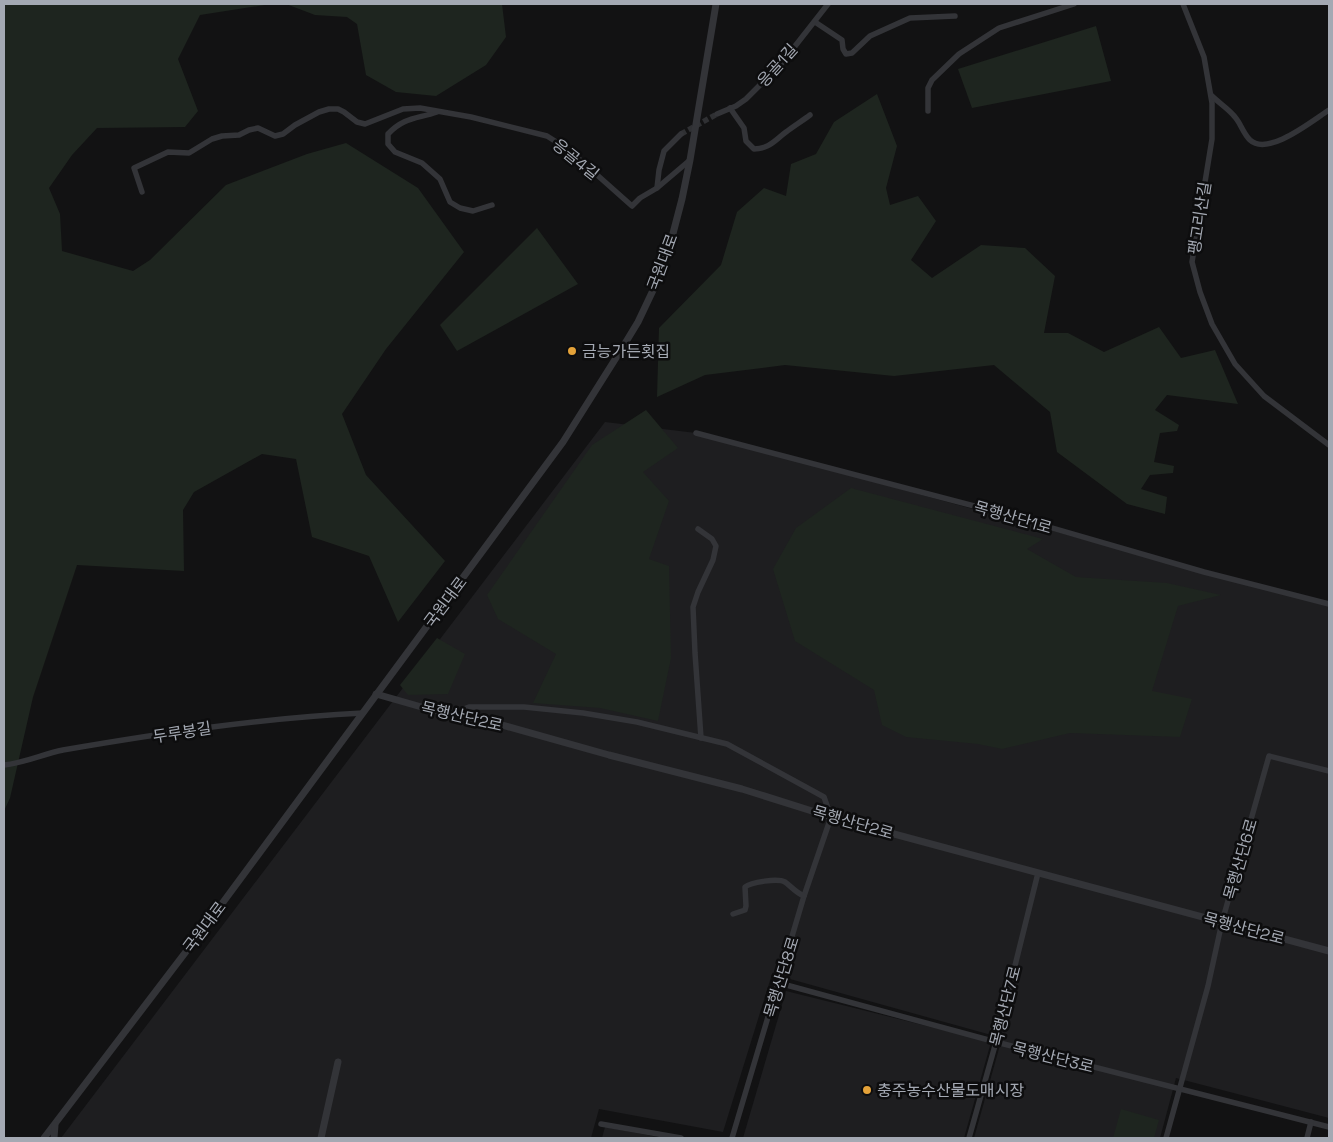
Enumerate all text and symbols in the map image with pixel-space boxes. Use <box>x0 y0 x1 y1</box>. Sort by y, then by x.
street label: 응골1길 <box>753 39 802 91</box>
street label: 응골4길 <box>548 134 603 185</box>
street label: 팽고리산길 <box>1183 180 1216 256</box>
street label: 국원대로 <box>643 231 682 293</box>
place label: 금능가든횟집 <box>582 341 670 362</box>
marker: 금능가든횟집 <box>566 345 578 357</box>
street label: 목행산단1로 <box>971 496 1055 539</box>
street label: 국원대로 <box>419 572 472 632</box>
street label: 목행산단2로 <box>419 697 505 736</box>
street label: 두루봉길 <box>151 718 213 747</box>
street label: 목행산단2로 <box>810 801 896 844</box>
street label: 목행산단6로 <box>1219 816 1262 902</box>
street label: 국원대로 <box>178 897 231 957</box>
street label: 목행산단2로 <box>1201 908 1287 949</box>
street label: 목행산단8로 <box>759 934 804 1020</box>
street label: 목행산단7로 <box>985 963 1026 1049</box>
street label: 목행산단3로 <box>1010 1037 1096 1078</box>
place label: 충주농수산물도매시장 <box>877 1080 1024 1101</box>
marker: 충주농수산물도매시장 <box>861 1084 873 1096</box>

